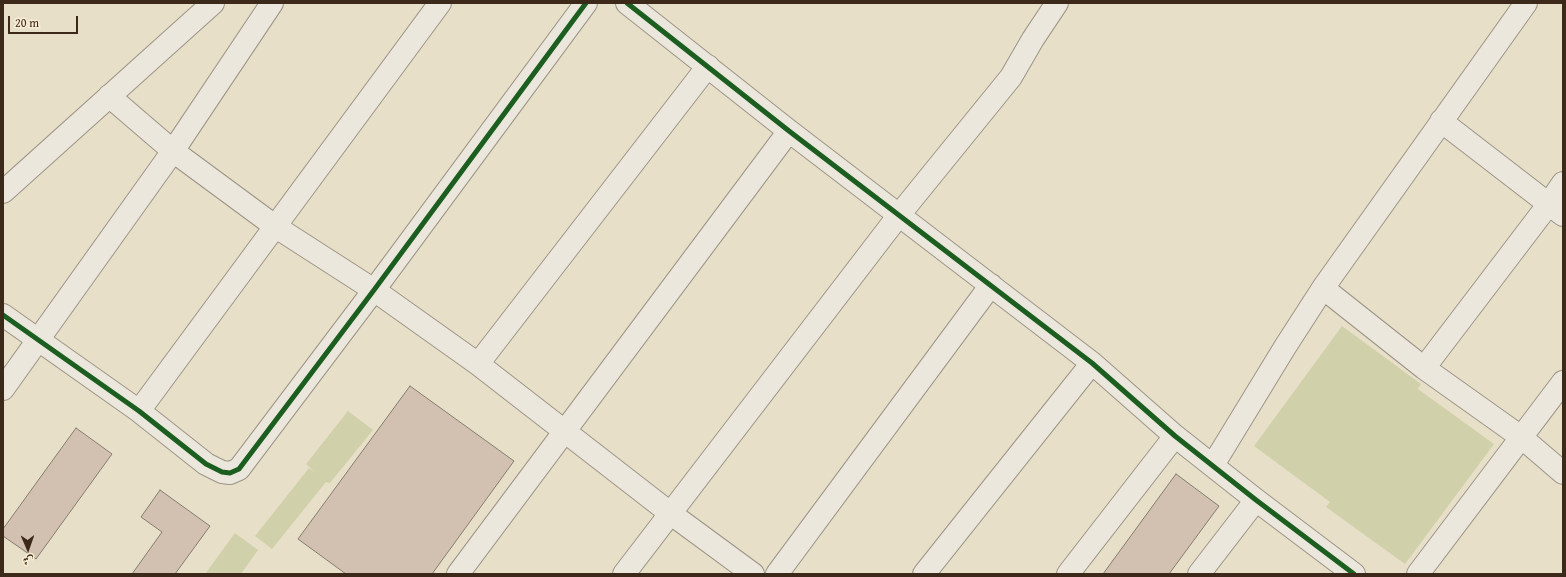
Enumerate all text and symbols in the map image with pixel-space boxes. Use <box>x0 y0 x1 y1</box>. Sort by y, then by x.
scale bar <box>10 8 80 34</box>
text: 20 m <box>15 14 39 31</box>
north arrow <box>8 529 48 569</box>
text: ش <box>23 553 34 569</box>

